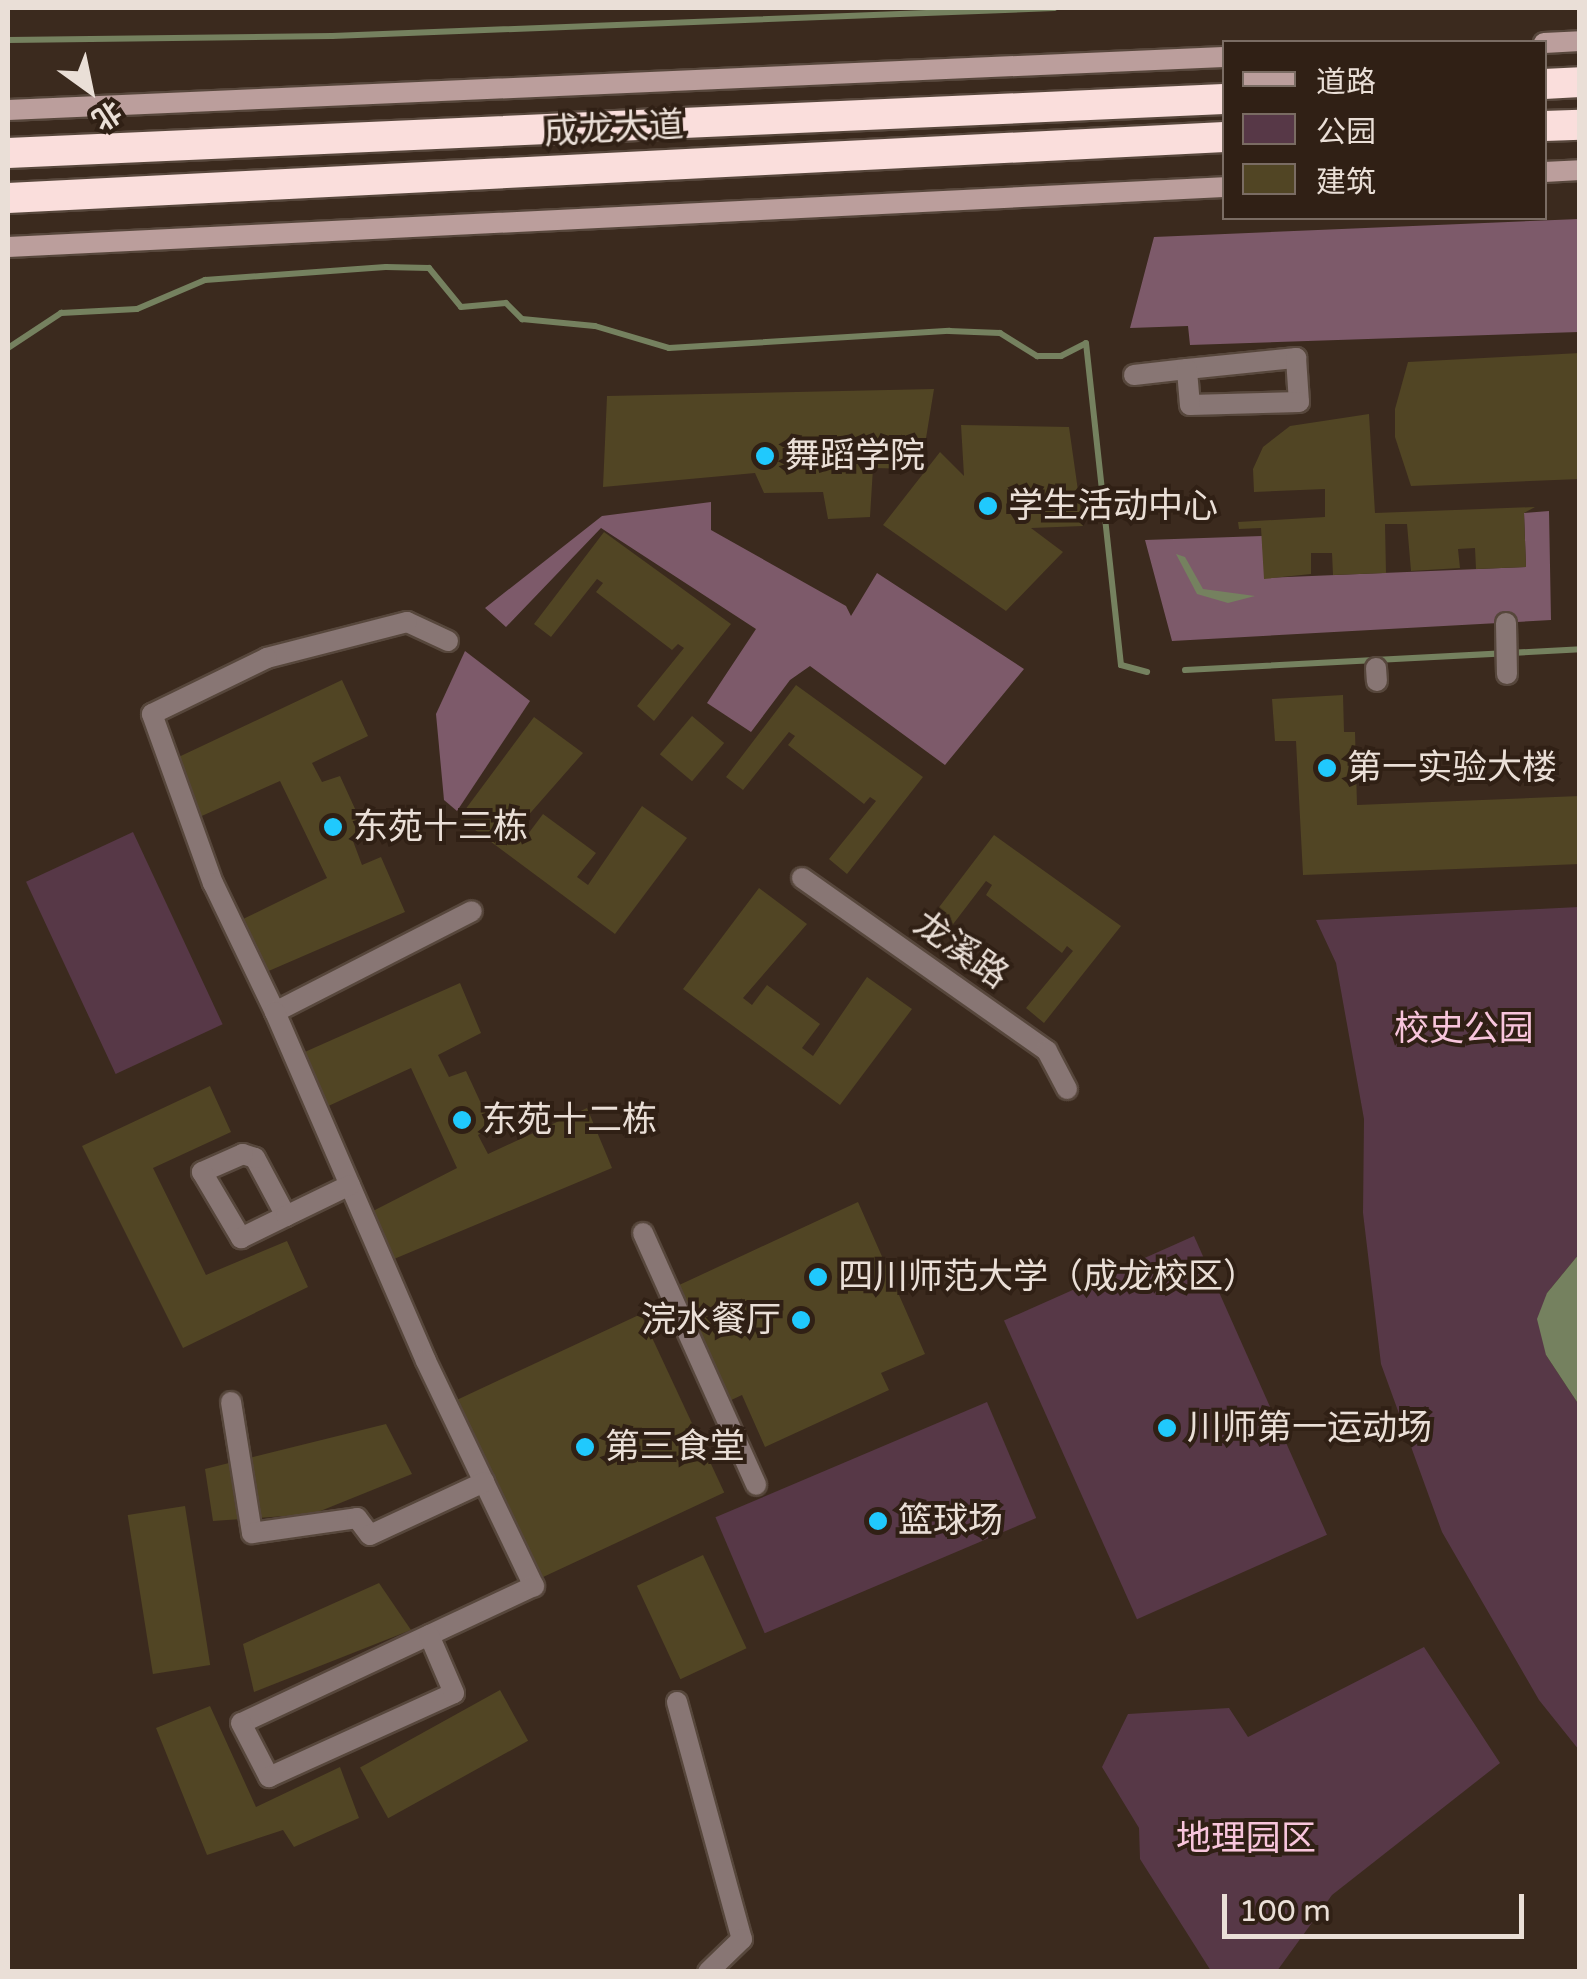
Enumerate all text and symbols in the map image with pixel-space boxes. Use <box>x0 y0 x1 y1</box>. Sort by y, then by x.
north arrow <box>40 40 140 140</box>
legend <box>1222 40 1547 220</box>
text: 道路 <box>1316 64 1376 101</box>
text: 北 <box>85 93 127 137</box>
street label: 成龙大道 <box>543 104 685 154</box>
text: 公园 <box>1316 114 1376 151</box>
text: 建筑 <box>1316 164 1376 201</box>
place label: 舞蹈学院 <box>785 435 925 477</box>
marker: 舞蹈学院 <box>754 445 776 467</box>
place label: 学生活动中心 <box>1008 485 1218 527</box>
marker: 学生活动中心 <box>977 495 999 517</box>
place label: 第一实验大楼 <box>1347 747 1557 789</box>
marker: 第一实验大楼 <box>1316 757 1338 779</box>
place label: 东苑十三栋 <box>353 806 528 848</box>
marker: 东苑十三栋 <box>322 816 344 838</box>
street label: 龙溪路 <box>906 903 1016 997</box>
park label: 校史公园 <box>1394 1008 1534 1050</box>
place label: 东苑十二栋 <box>482 1099 657 1141</box>
marker: 东苑十二栋 <box>451 1109 473 1131</box>
place label: 四川师范大学（成龙校区） <box>838 1256 1258 1298</box>
marker: 四川师范大学（成龙校区） <box>807 1266 829 1288</box>
place label: 浣水餐厅 <box>641 1299 781 1341</box>
marker: 浣水餐厅 <box>790 1309 812 1331</box>
place label: 川师第一运动场 <box>1187 1407 1432 1449</box>
marker: 川师第一运动场 <box>1156 1417 1178 1439</box>
place label: 第三食堂 <box>605 1426 745 1468</box>
marker: 第三食堂 <box>574 1436 596 1458</box>
place label: 篮球场 <box>898 1500 1003 1542</box>
marker: 篮球场 <box>867 1510 889 1532</box>
park label: 地理园区 <box>1176 1818 1316 1860</box>
scale bar <box>1227 1874 1530 1936</box>
text: 100 m <box>1239 1893 1331 1930</box>

